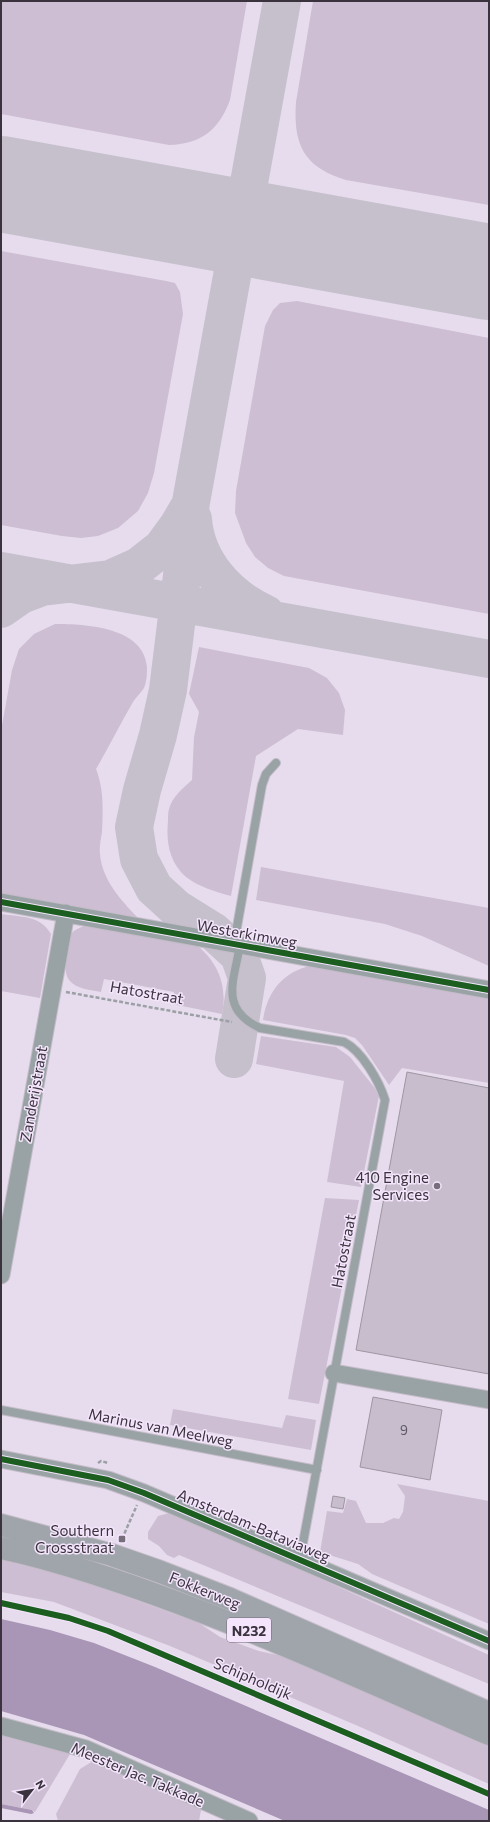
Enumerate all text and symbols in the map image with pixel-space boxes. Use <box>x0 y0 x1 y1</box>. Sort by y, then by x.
street label: Westerkimweg <box>195 915 299 951</box>
street label: Hatostraat <box>109 977 185 1007</box>
street label: Zanderijstraat <box>16 1044 50 1144</box>
place label: 410 Engine Services <box>355 1168 429 1203</box>
marker: 410 Engine Services <box>432 1181 442 1191</box>
street label: Hatostraat <box>327 1213 359 1289</box>
street label: Marinus van Meelweg <box>87 1404 235 1450</box>
house number: 9 <box>400 1422 408 1438</box>
street label: Amsterdam-Bataviaweg <box>175 1485 333 1565</box>
place label: Southern Crossstraat <box>35 1521 114 1556</box>
marker: Southern Crossstraat <box>117 1534 127 1544</box>
street label: Fokkerweg <box>167 1568 243 1612</box>
road number: N232 <box>227 1618 271 1642</box>
street label: Schipholdijk <box>211 1653 295 1703</box>
street label: Meester Jac. Takkade <box>69 1738 207 1810</box>
north arrow <box>12 1770 52 1810</box>
text: N <box>33 1778 49 1791</box>

